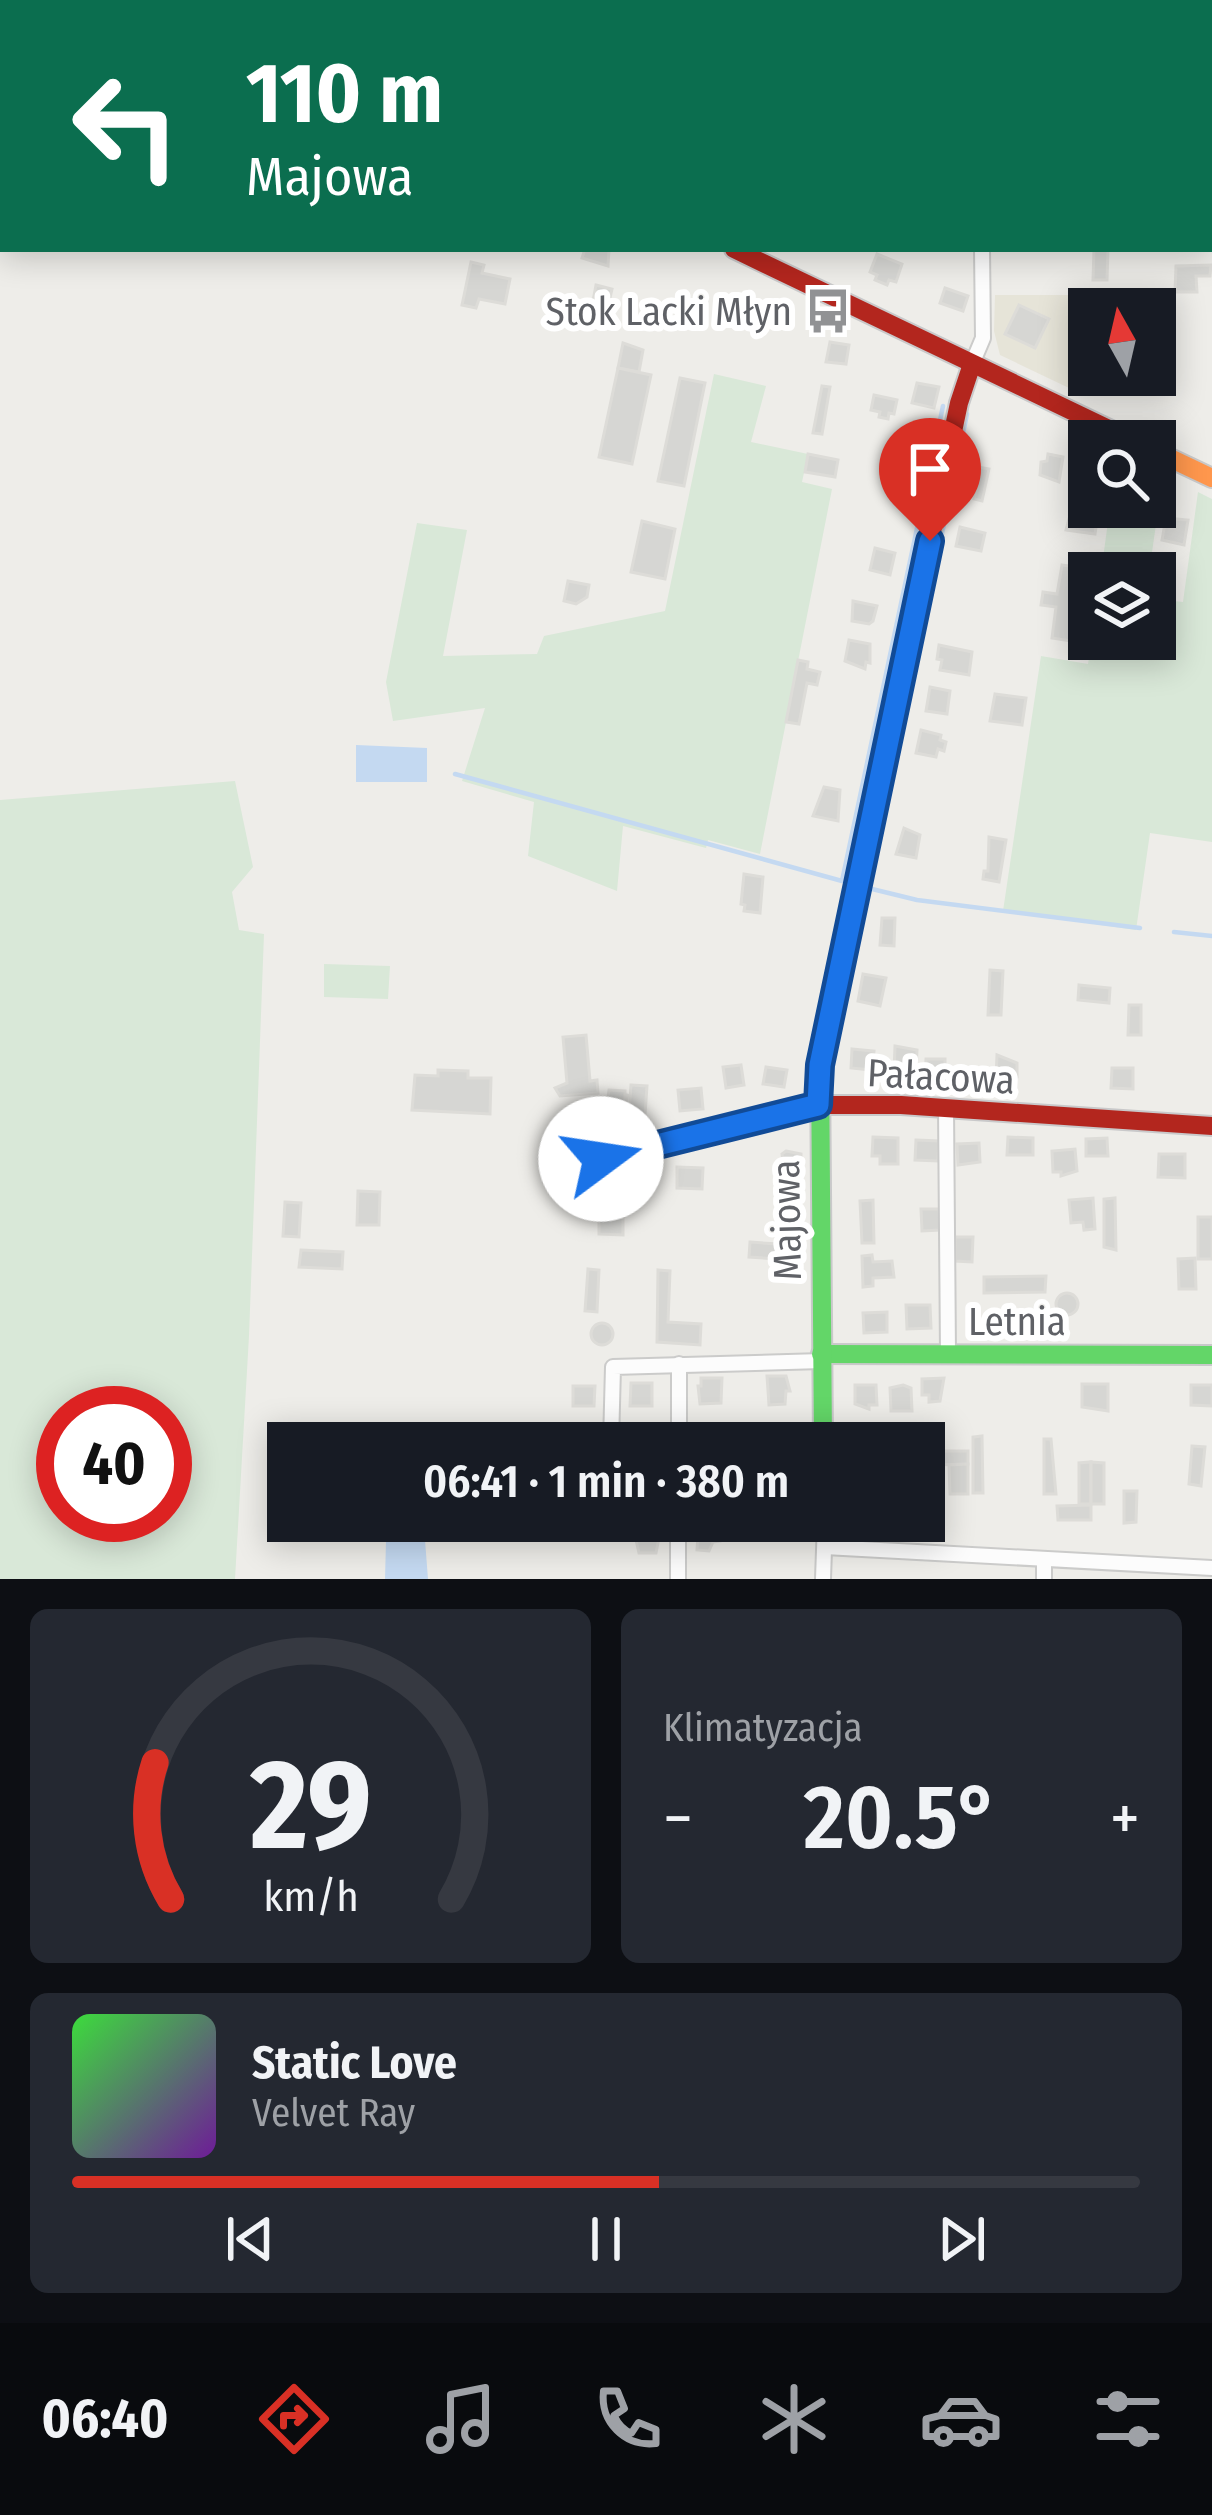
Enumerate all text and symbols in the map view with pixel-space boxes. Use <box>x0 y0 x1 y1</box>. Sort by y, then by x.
text: 110 m <box>246 43 443 144</box>
icon: left <box>48 48 204 204</box>
text: Majowa <box>246 145 413 209</box>
bus stop icon: Stok Lacki Młyn <box>803 286 853 336</box>
north arrow <box>1068 288 1176 396</box>
map controls <box>1068 288 1176 660</box>
place label: Stok Lacki Młyn <box>546 289 792 335</box>
pin <box>879 418 981 541</box>
button: search <box>1068 420 1176 528</box>
icon: arrive <box>897 436 963 502</box>
button: layers <box>1068 552 1176 660</box>
street label: Pałacowa <box>866 1050 1016 1104</box>
position arrow <box>538 1096 664 1222</box>
street label: Majowa <box>763 1159 811 1281</box>
street label: Letnia <box>968 1299 1066 1345</box>
speed limit sign: 40 <box>36 1386 192 1542</box>
text: 06:41 · 1 min · 380 m <box>423 1455 789 1509</box>
text: Klimatyzacja <box>663 1705 863 1751</box>
text: 29 <box>249 1731 371 1881</box>
text: 20.5° <box>803 1764 999 1872</box>
text: − <box>663 1779 693 1858</box>
text: + <box>1110 1779 1140 1858</box>
text: km/h <box>263 1871 358 1922</box>
text: Static Love <box>252 2036 457 2090</box>
text: Velvet Ray <box>252 2090 415 2136</box>
icon: previous <box>217 2206 283 2272</box>
icon: pause <box>573 2206 639 2272</box>
icon: next <box>929 2206 995 2272</box>
icon: directions <box>252 2377 336 2461</box>
icon: music <box>419 2377 503 2461</box>
icon: phone <box>586 2377 670 2461</box>
icon: climate <box>752 2377 836 2461</box>
icon: car <box>919 2377 1003 2461</box>
icon: filters <box>1086 2377 1170 2461</box>
text: 06:40 <box>41 2387 169 2451</box>

